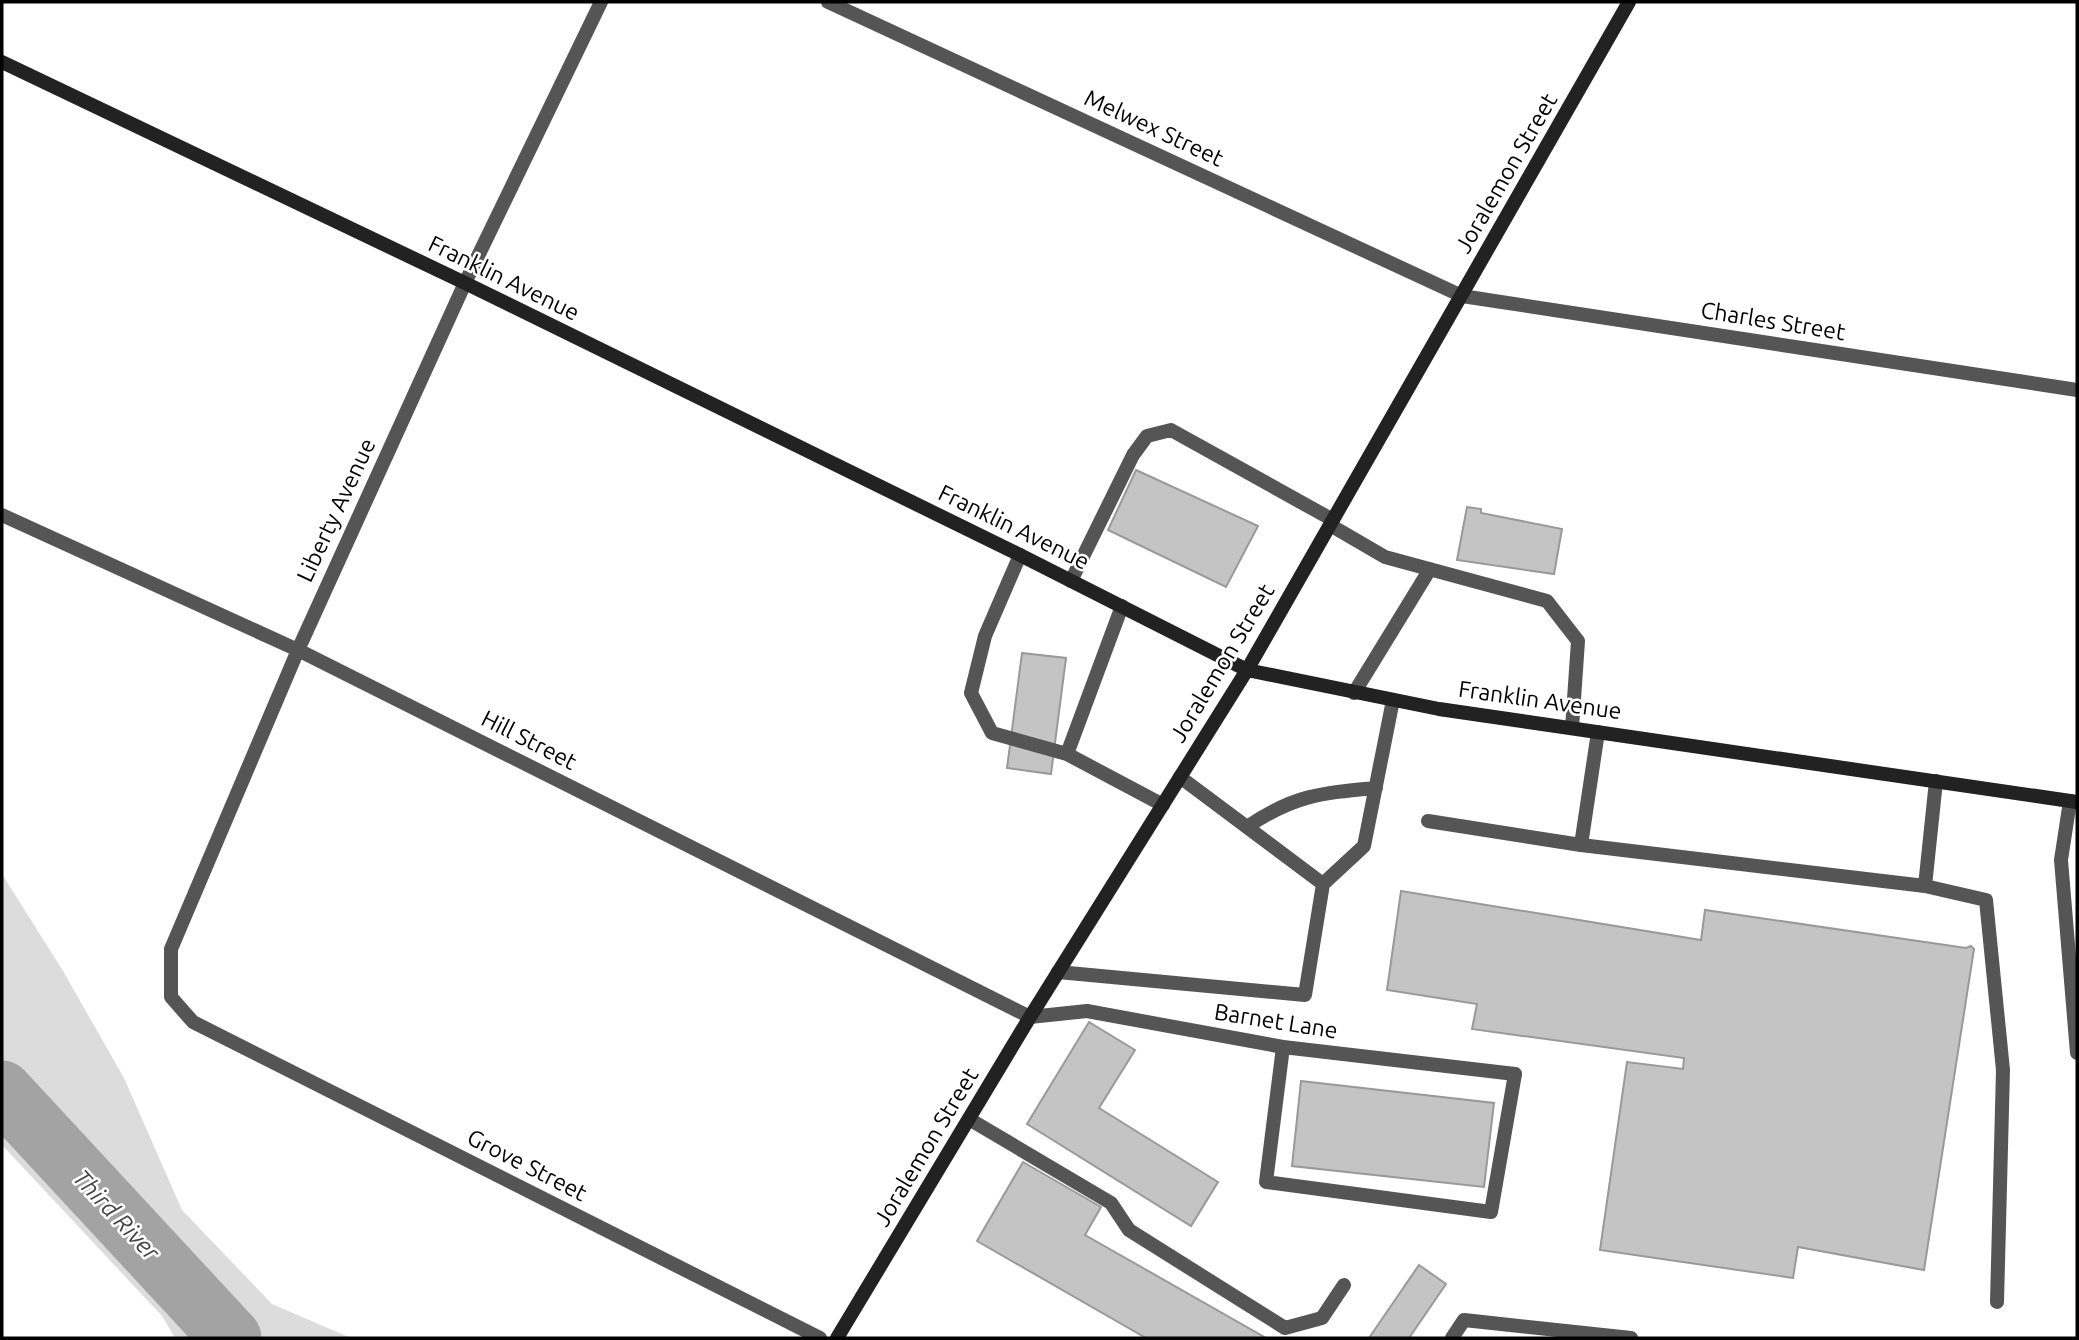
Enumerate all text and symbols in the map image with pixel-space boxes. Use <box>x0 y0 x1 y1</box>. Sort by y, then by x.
street label: Melwex Street <box>1081 84 1228 171</box>
street label: Joralemon Street <box>1450 89 1561 257</box>
street label: Franklin Avenue <box>425 230 584 325</box>
street label: Charles Street <box>1699 297 1847 344</box>
street label: Liberty Avenue <box>291 434 380 585</box>
street label: Franklin Avenue <box>935 479 1094 574</box>
street label: Joralemon Street <box>1165 579 1279 746</box>
street label: Franklin Avenue <box>1457 676 1623 723</box>
street label: Hill Street <box>478 705 581 774</box>
street label: Barnet Lane <box>1213 998 1340 1043</box>
street label: Joralemon Street <box>869 1063 983 1230</box>
street label: Grove Street <box>463 1124 591 1205</box>
water label: Third River <box>68 1164 166 1266</box>

